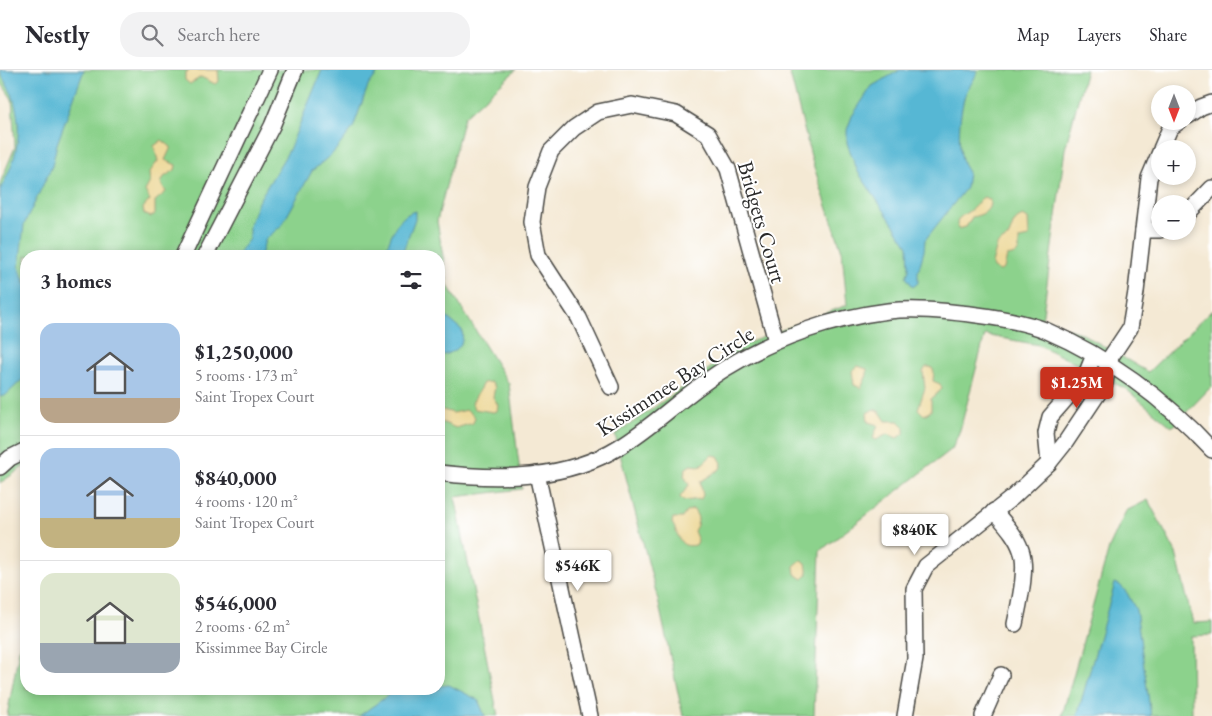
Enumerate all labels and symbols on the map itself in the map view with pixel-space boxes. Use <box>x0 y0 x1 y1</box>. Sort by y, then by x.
north arrow <box>1151 85 1196 130</box>
street label: Bridgets Court <box>731 158 793 286</box>
street label: Kissimmee Bay Circle <box>591 319 760 443</box>
pin: $1.25M <box>1036 366 1118 409</box>
pin: $840K <box>880 514 950 556</box>
pin: $546K <box>543 550 613 592</box>

